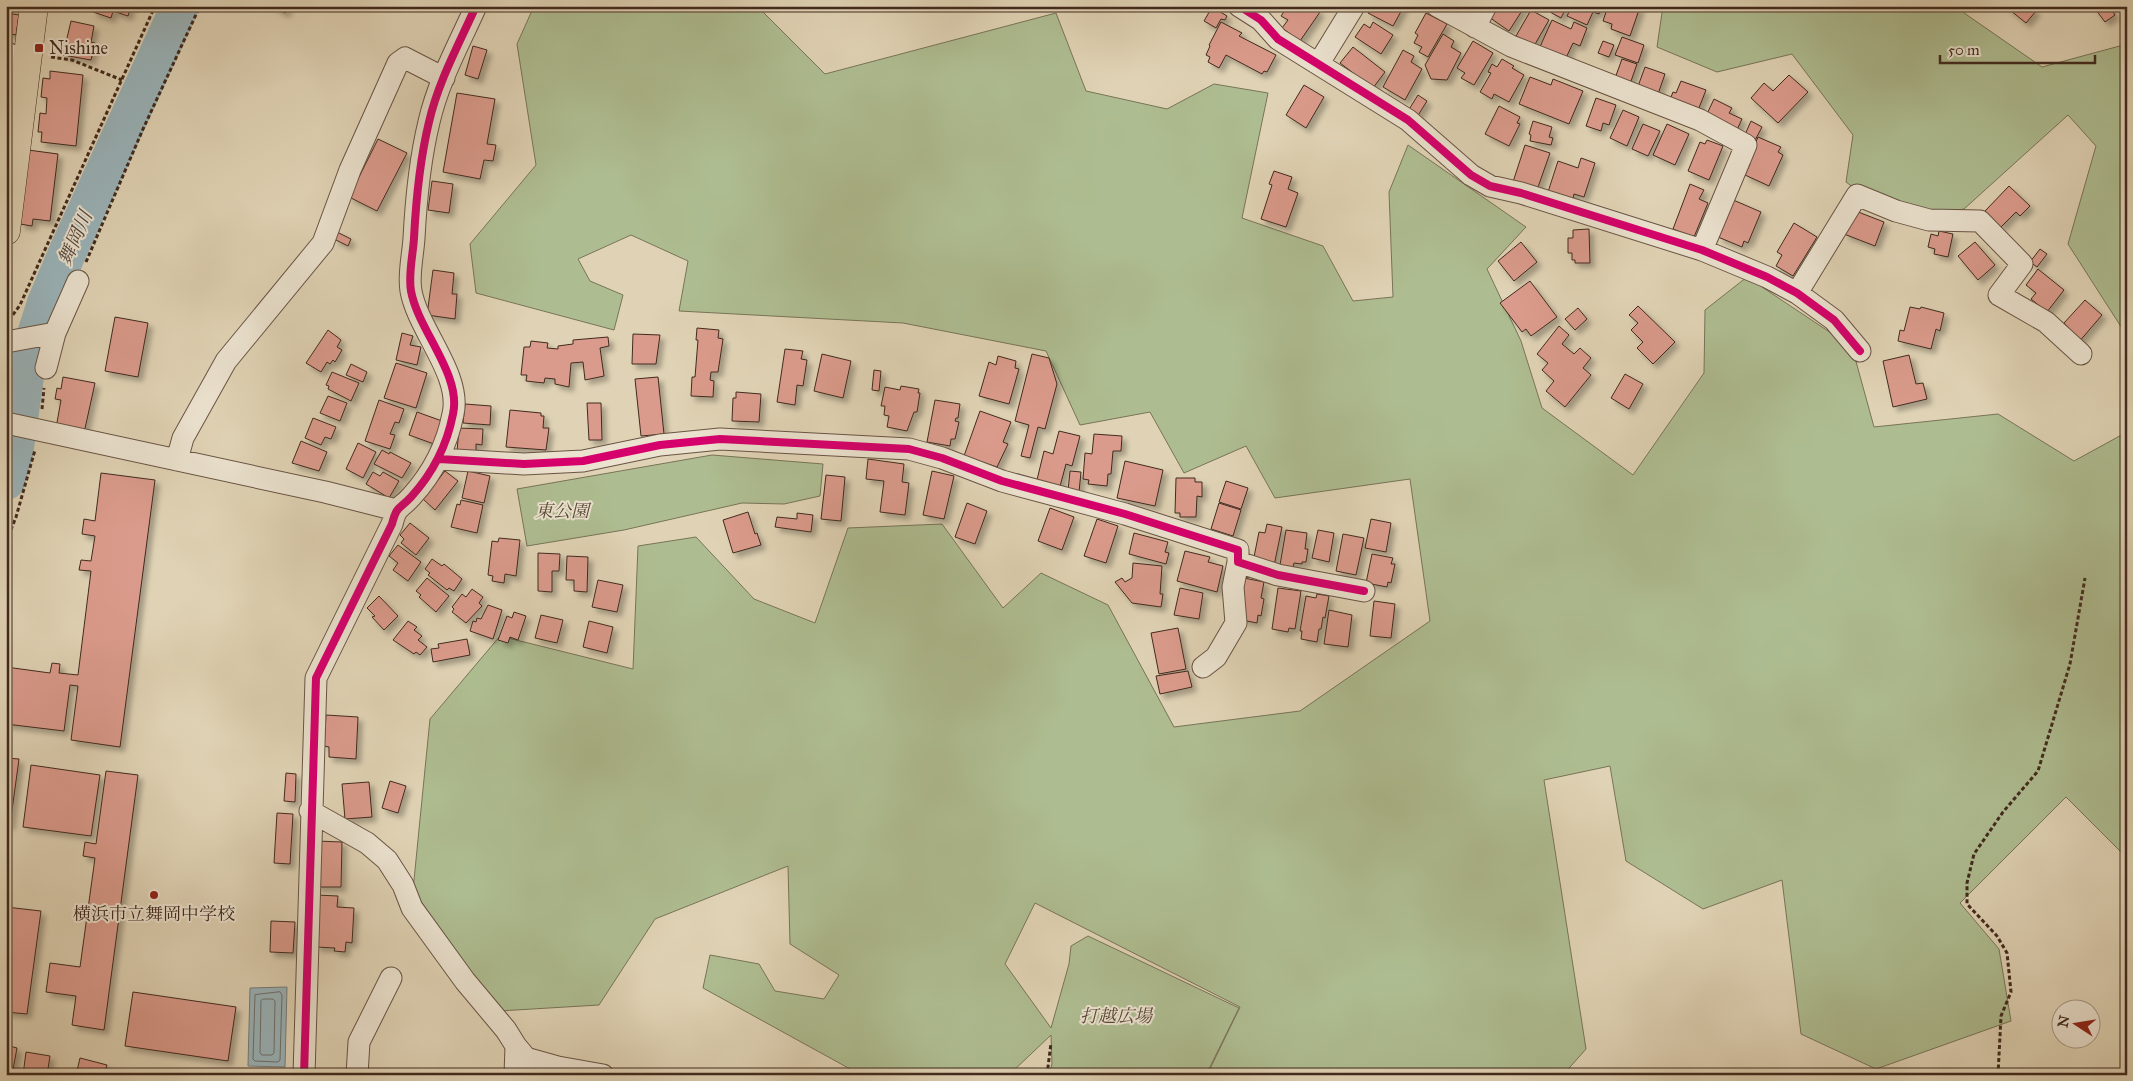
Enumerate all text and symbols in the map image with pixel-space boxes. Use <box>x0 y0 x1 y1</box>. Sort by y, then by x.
scale bar <box>1940 32 2096 64</box>
place label: Nishine <box>49 37 108 59</box>
text: 50 m <box>1948 41 1980 59</box>
marker: Nishine <box>33 42 45 54</box>
water label: 舞岡川 <box>53 205 98 269</box>
park label: 東公園 <box>535 500 592 522</box>
marker: 横浜市立舞岡中学校 <box>148 889 160 901</box>
place label: 横浜市立舞岡中学校 <box>73 903 235 925</box>
north arrow <box>2050 998 2100 1048</box>
park label: 打越広場 <box>1080 1005 1154 1027</box>
text: N <box>2054 1014 2073 1029</box>

